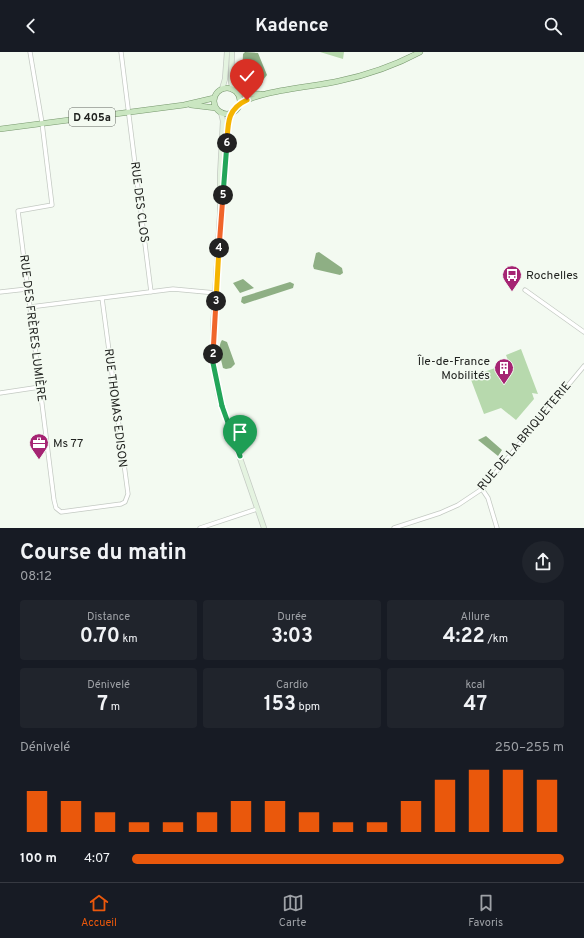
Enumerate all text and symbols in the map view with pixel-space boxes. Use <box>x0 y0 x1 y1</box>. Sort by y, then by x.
icon: back <box>20 15 42 37</box>
text: Kadence <box>255 15 329 38</box>
icon: search <box>542 15 564 37</box>
pin <box>230 59 264 100</box>
icon: check <box>236 65 258 87</box>
road number: D 405a <box>69 108 115 126</box>
pin: 6 <box>217 133 237 153</box>
text: 6 <box>224 136 230 150</box>
street label: RUE DES CLOS <box>126 161 152 244</box>
pin: 5 <box>213 185 233 205</box>
text: 5 <box>220 188 226 202</box>
pin: 4 <box>209 238 229 258</box>
text: 4 <box>215 241 223 255</box>
street label: RUE DES FRÈRES LUMIÈRE <box>15 254 49 403</box>
bus stop icon: Rochelles <box>501 264 523 292</box>
place label: Rochelles <box>526 268 578 284</box>
pin: 3 <box>206 291 226 311</box>
text: 3 <box>213 294 219 308</box>
pin: 2 <box>203 344 223 364</box>
text: 2 <box>210 347 216 361</box>
street label: RUE THOMAS EDISON <box>100 348 130 469</box>
place label: Île-de-France Mobilités <box>417 354 490 384</box>
building icon: Île-de-France Mobilités <box>493 357 515 385</box>
street label: RUE DE LA BRIQUETERIE <box>474 379 575 495</box>
pin <box>223 415 257 456</box>
icon: arrive <box>229 421 251 443</box>
office icon: Ms 77 <box>28 432 50 460</box>
place label: Ms 77 <box>53 436 83 452</box>
text: Course du matin <box>20 540 187 567</box>
button: share <box>522 541 564 583</box>
text: 08:12 <box>20 569 52 585</box>
text: Distance <box>87 610 130 624</box>
text: Durée <box>277 610 307 624</box>
text: Allure <box>461 610 490 624</box>
text: 0.70 <box>80 624 120 650</box>
text: 3:03 <box>271 624 313 650</box>
text: 4:22 <box>443 624 485 650</box>
text: km <box>120 632 138 646</box>
text: /km <box>485 632 508 646</box>
text: Dénivelé <box>87 678 130 692</box>
text: Cardio <box>276 678 308 692</box>
text: kcal <box>466 678 485 692</box>
text: 7 <box>97 692 108 718</box>
text: 153 <box>264 692 296 718</box>
text: 47 <box>464 692 487 718</box>
text: m <box>108 700 120 714</box>
text: bpm <box>296 700 320 714</box>
text: Dénivelé <box>20 740 70 756</box>
text: 250–255 m <box>495 740 564 756</box>
text: 100 m <box>20 851 57 867</box>
text: 4:07 <box>84 851 110 867</box>
tab: Accueil <box>81 892 117 930</box>
tab: Carte <box>279 892 306 930</box>
tab: Favoris <box>468 892 503 930</box>

